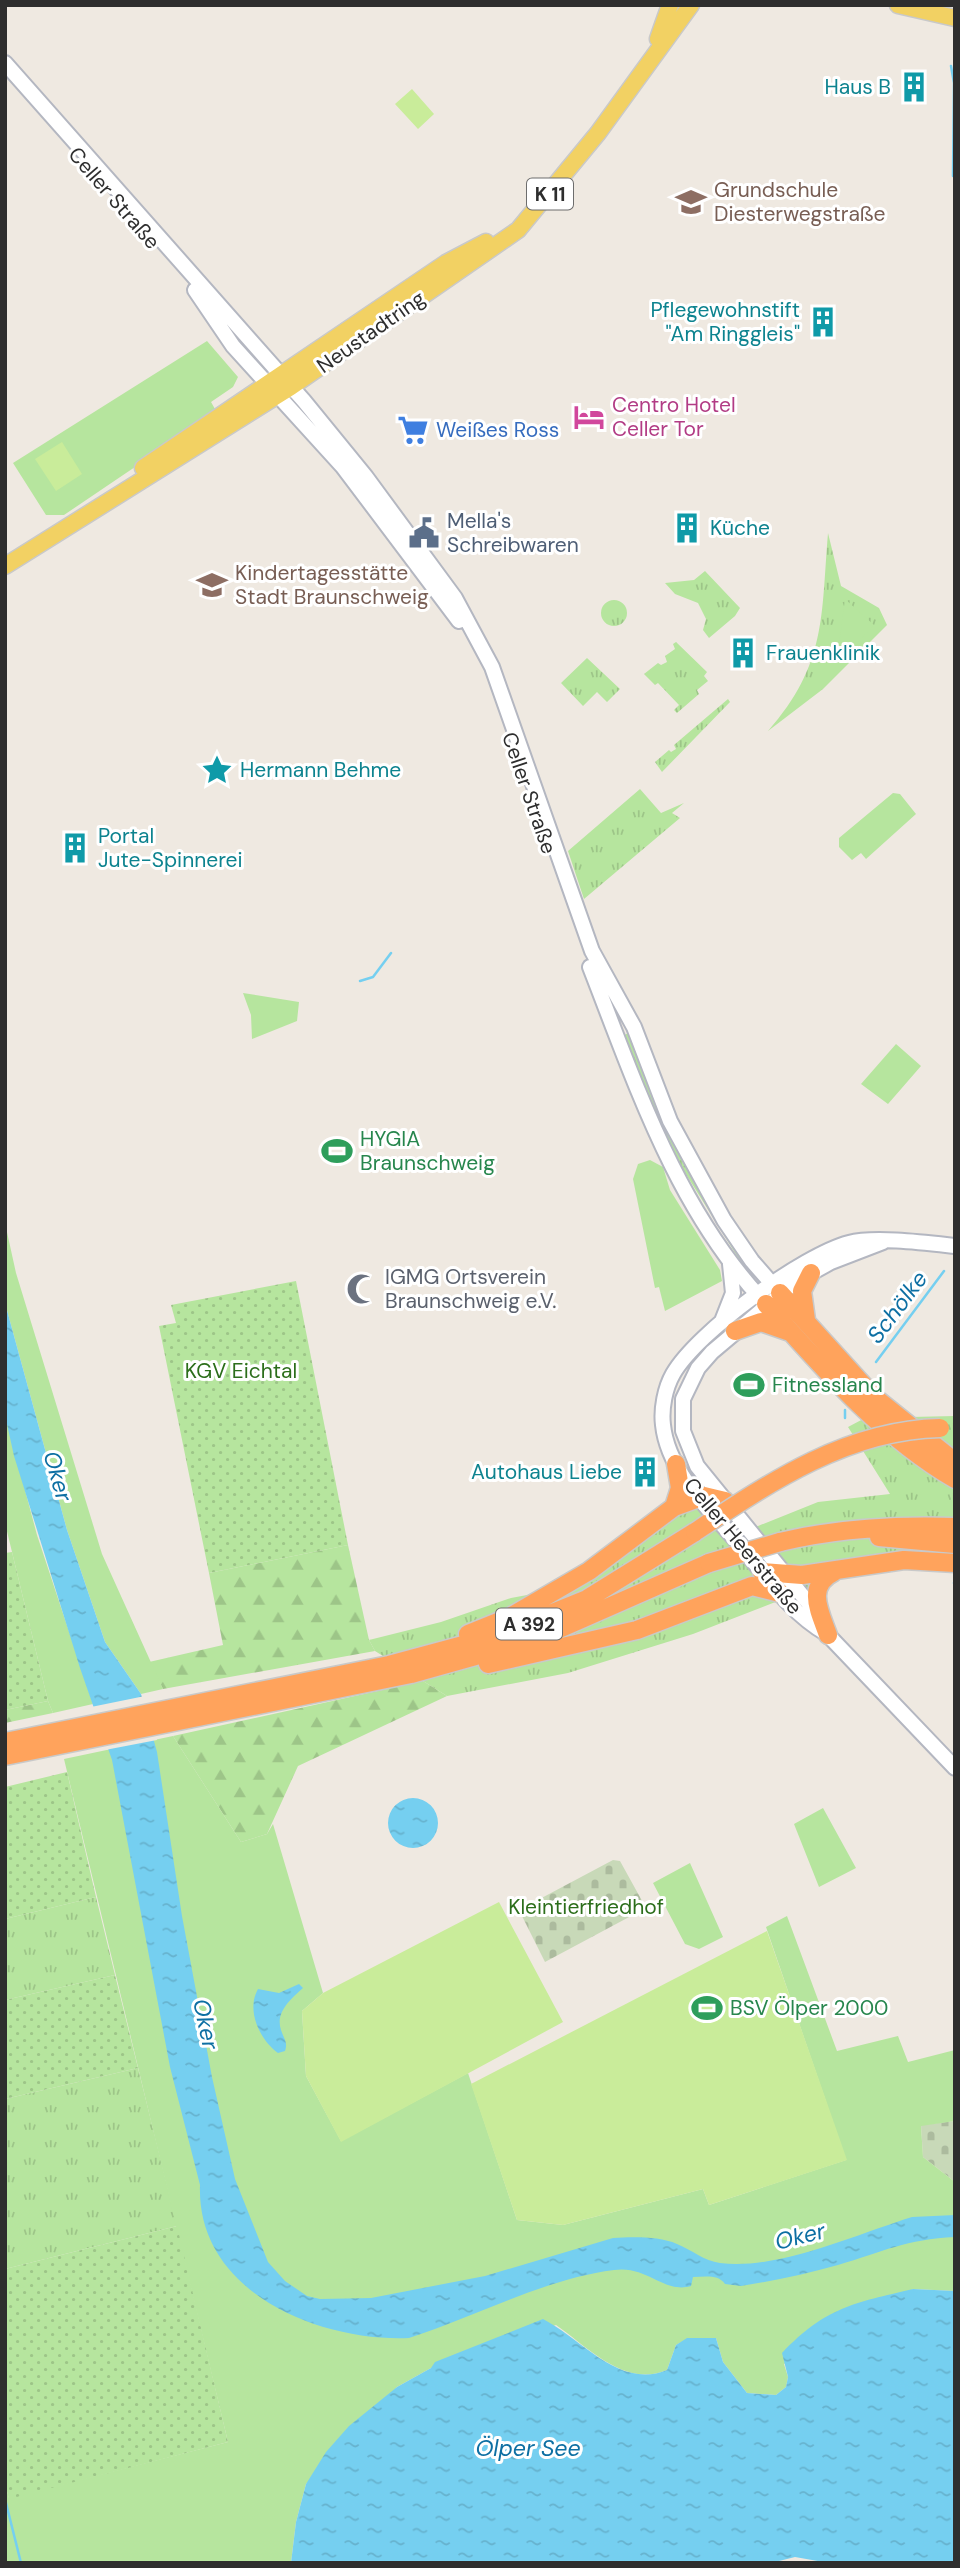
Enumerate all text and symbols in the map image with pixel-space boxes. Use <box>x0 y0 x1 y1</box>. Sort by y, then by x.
building icon: Haus B <box>897 70 931 104</box>
place label: Haus B <box>824 73 891 101</box>
street label: Celler Straße <box>62 141 166 255</box>
place label: Grundschule Diesterwegstraße <box>714 176 885 228</box>
road number: K 11 <box>527 178 573 210</box>
school or university icon: Grundschule Diesterwegstraße <box>674 185 708 219</box>
street label: Neustadtring <box>311 284 431 380</box>
place label: Pflegewohnstift "Am Ringgleis" <box>650 296 800 348</box>
building icon: Pflegewohnstift "Am Ringgleis" <box>806 305 840 339</box>
place label: Centro Hotel Celler Tor <box>612 391 736 443</box>
hotel icon: Centro Hotel Celler Tor <box>572 400 606 434</box>
supermarket icon: Weißes Ross <box>396 413 430 447</box>
place label: Weißes Ross <box>436 416 559 444</box>
place label: Mella's Schreibwaren <box>447 507 579 559</box>
building icon: Küche <box>670 511 704 545</box>
place label: Küche <box>710 514 770 542</box>
public building icon: Mella's Schreibwaren <box>407 516 441 550</box>
place label: Kindertagesstätte Stadt Braunschweig <box>235 559 429 611</box>
school or university icon: Kindertagesstätte Stadt Braunschweig <box>195 568 229 602</box>
building icon: Frauenklinik <box>726 636 760 670</box>
place label: Frauenklinik <box>766 639 881 667</box>
street label: Celler Straße <box>495 729 563 858</box>
place icon: Hermann Behme <box>200 753 234 787</box>
place label: Hermann Behme <box>240 756 401 784</box>
place label: Portal Jute-Spinnerei <box>98 822 243 874</box>
building icon: Portal Jute-Spinnerei <box>58 831 92 865</box>
place label: HYGIA Braunschweig <box>360 1125 495 1177</box>
sports icon: HYGIA Braunschweig <box>320 1134 354 1168</box>
place label: IGMG Ortsverein Braunschweig e.V. <box>385 1263 556 1315</box>
water label: Schölke <box>860 1265 934 1349</box>
mosque icon: IGMG Ortsverein Braunschweig e.V. <box>345 1272 379 1306</box>
park label: KGV Eichtal <box>185 1357 297 1385</box>
sports icon: Fitnessland <box>732 1368 766 1402</box>
place label: Fitnessland <box>772 1371 883 1399</box>
water label: Oker <box>37 1447 80 1506</box>
building icon: Autohaus Liebe <box>628 1455 662 1489</box>
place label: Autohaus Liebe <box>471 1458 622 1486</box>
street label: Celler Heerstraße <box>677 1472 809 1620</box>
road number: A 392 <box>496 1608 562 1640</box>
park label: Kleintierfriedhof <box>508 1893 664 1921</box>
sports icon: BSV Ölper 2000 <box>690 1991 724 2025</box>
place label: BSV Ölper 2000 <box>730 1994 888 2022</box>
water label: Oker <box>186 1996 226 2053</box>
water label: Oker <box>772 2215 830 2257</box>
water label: Ölper See <box>475 2433 581 2463</box>

